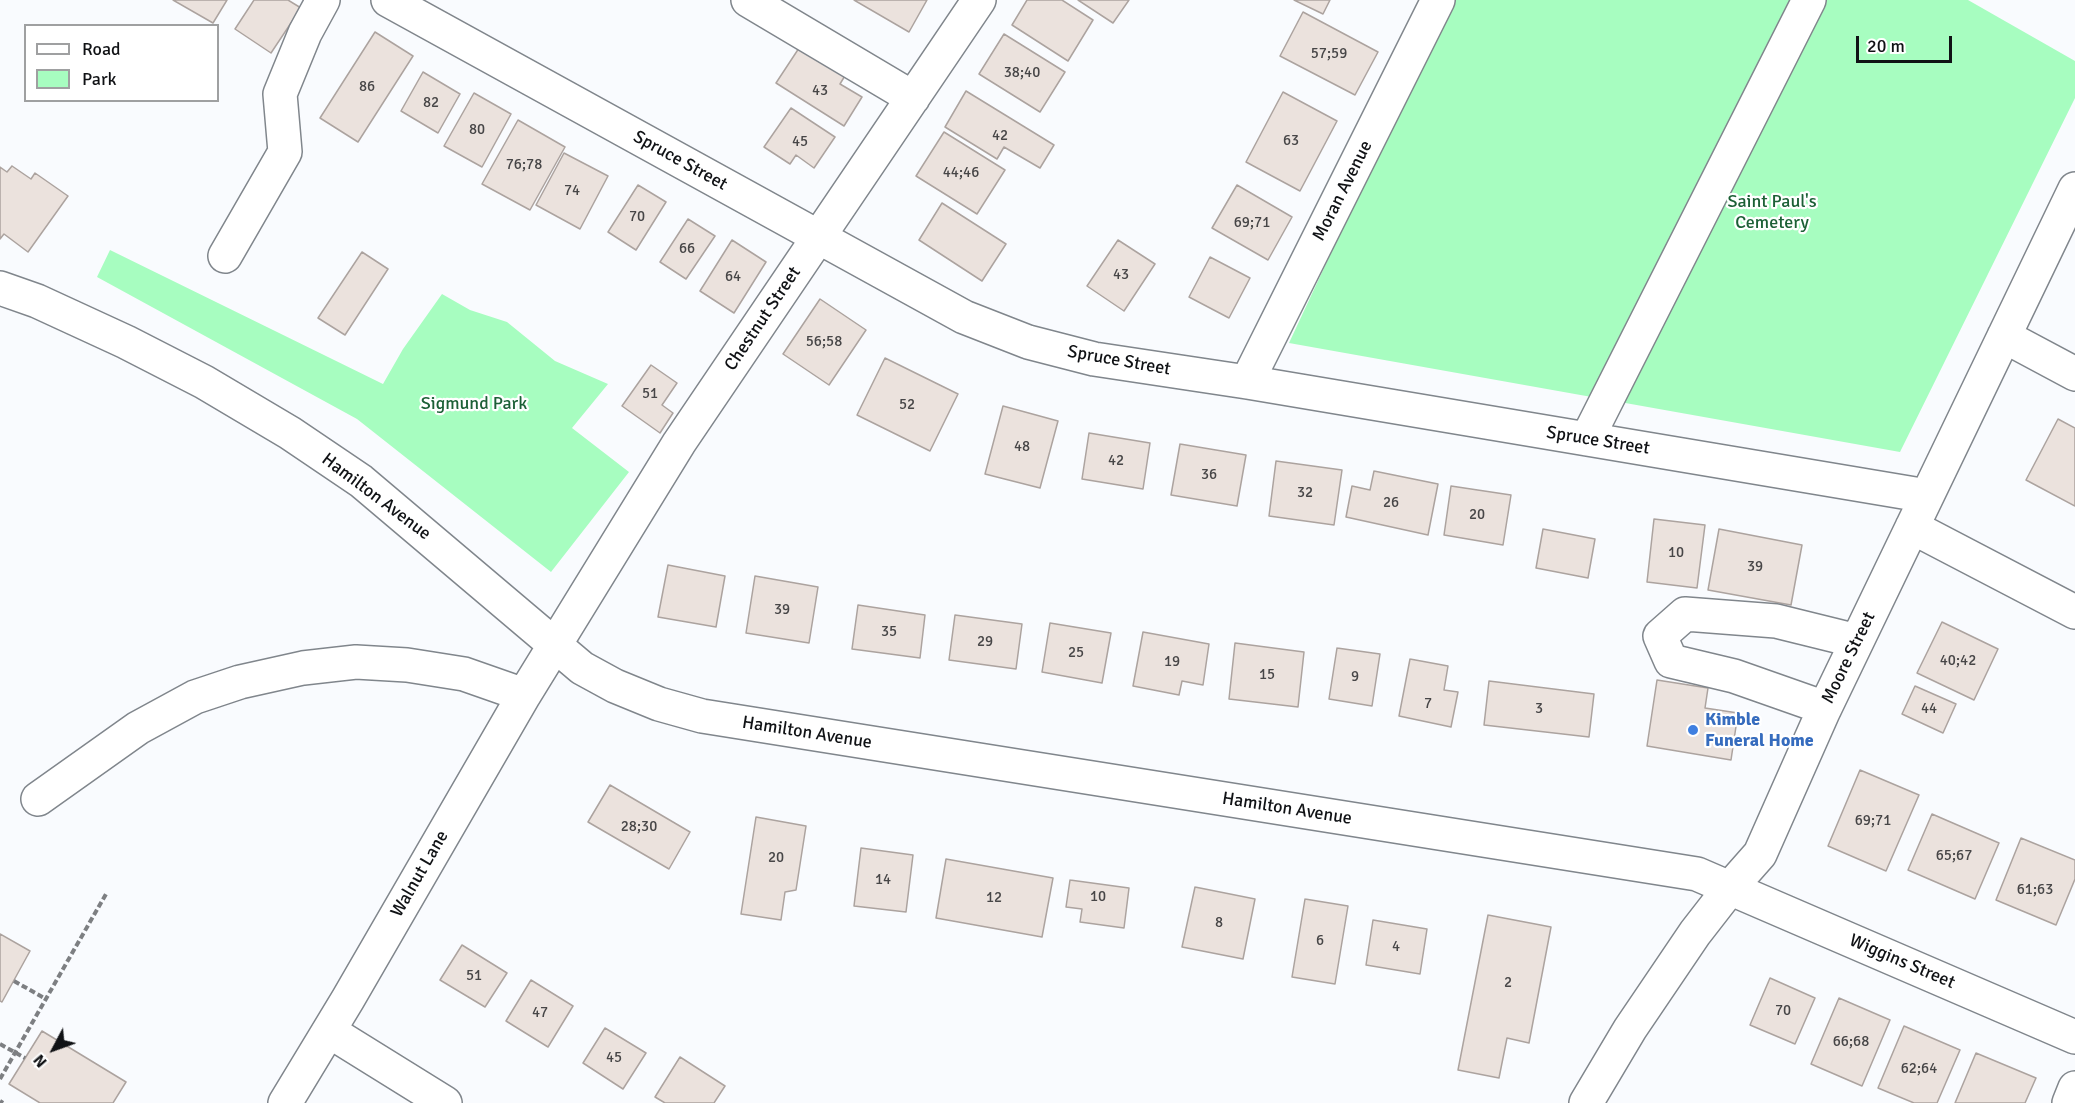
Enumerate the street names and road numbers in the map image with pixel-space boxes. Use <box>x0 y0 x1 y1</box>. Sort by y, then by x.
street label: Spruce Street <box>629 126 731 196</box>
street label: Moran Avenue <box>1308 137 1378 245</box>
street label: Chestnut Street <box>720 263 806 375</box>
street label: Spruce Street <box>1066 341 1172 381</box>
street label: Spruce Street <box>1545 422 1651 460</box>
street label: Hamilton Avenue <box>317 449 435 545</box>
street label: Moore Street <box>1818 609 1880 707</box>
street label: Hamilton Avenue <box>741 712 873 754</box>
street label: Hamilton Avenue <box>1221 788 1353 830</box>
street label: Walnut Lane <box>387 827 453 921</box>
street label: Wiggins Street <box>1846 930 1958 994</box>

